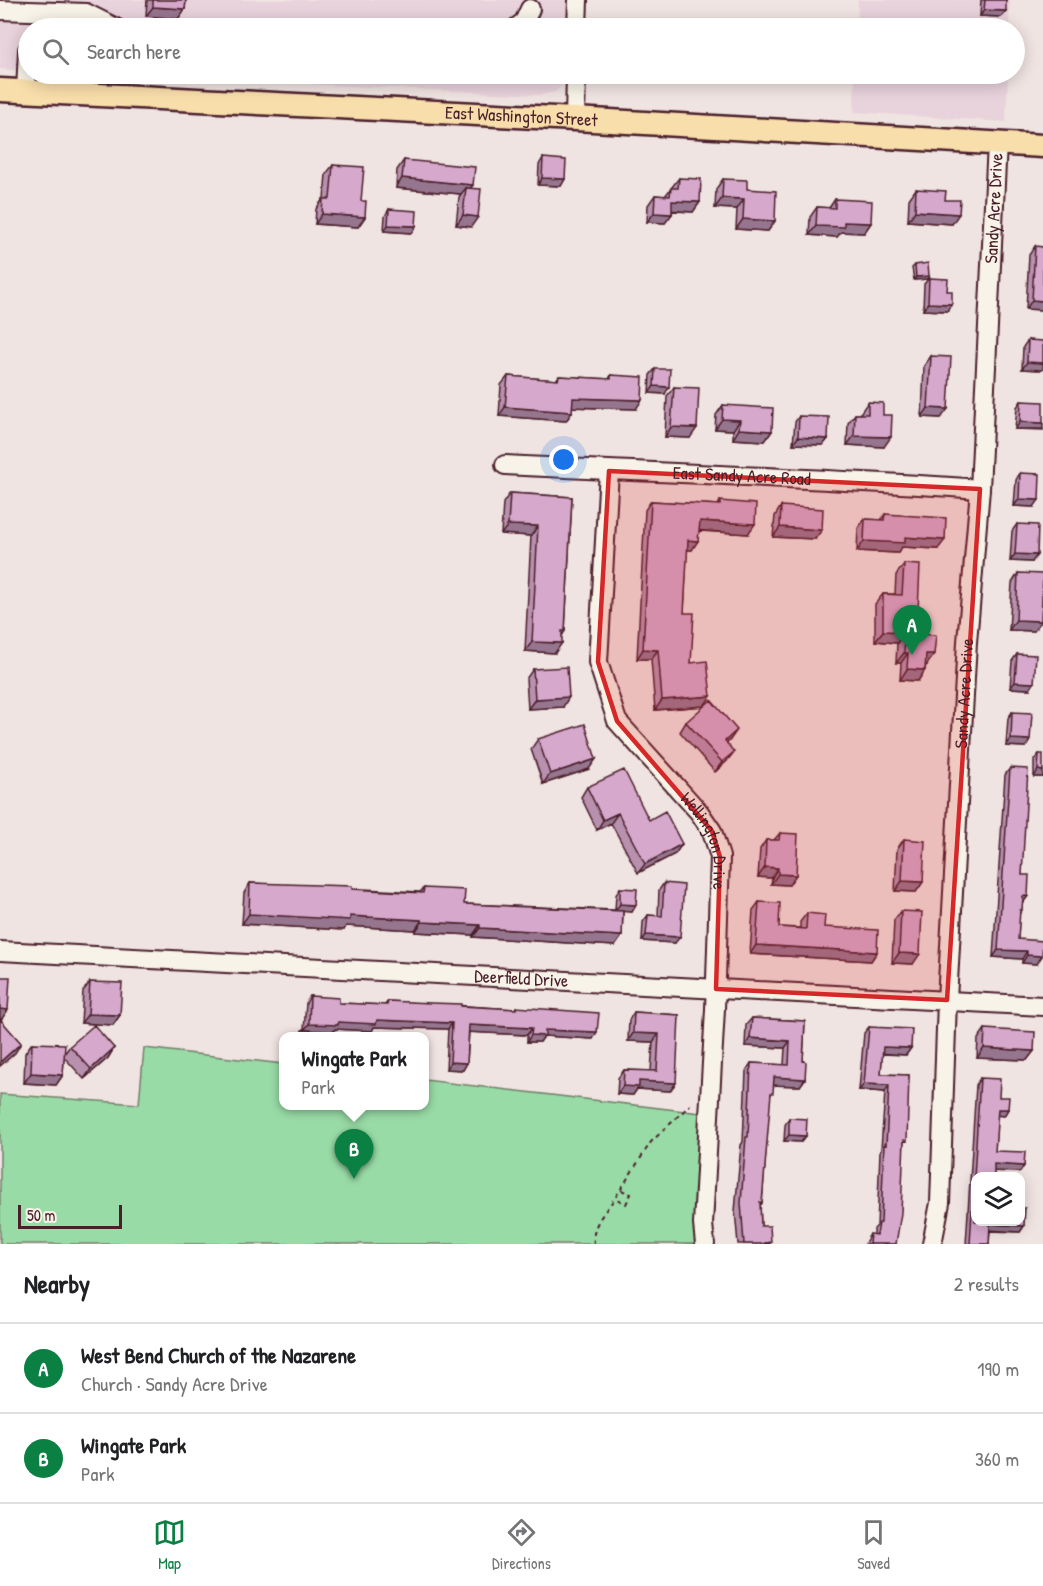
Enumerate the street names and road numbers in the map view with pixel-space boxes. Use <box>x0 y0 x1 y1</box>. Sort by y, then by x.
street label: East Washington Street <box>444 99 599 132</box>
street label: Sandy Acre Drive <box>978 153 1008 264</box>
street label: East Sandy Acre Road <box>672 460 811 491</box>
street label: Sandy Acre Drive <box>948 637 979 749</box>
street label: Wellington Drive <box>675 786 733 890</box>
street label: Deerfield Drive <box>474 963 569 993</box>

